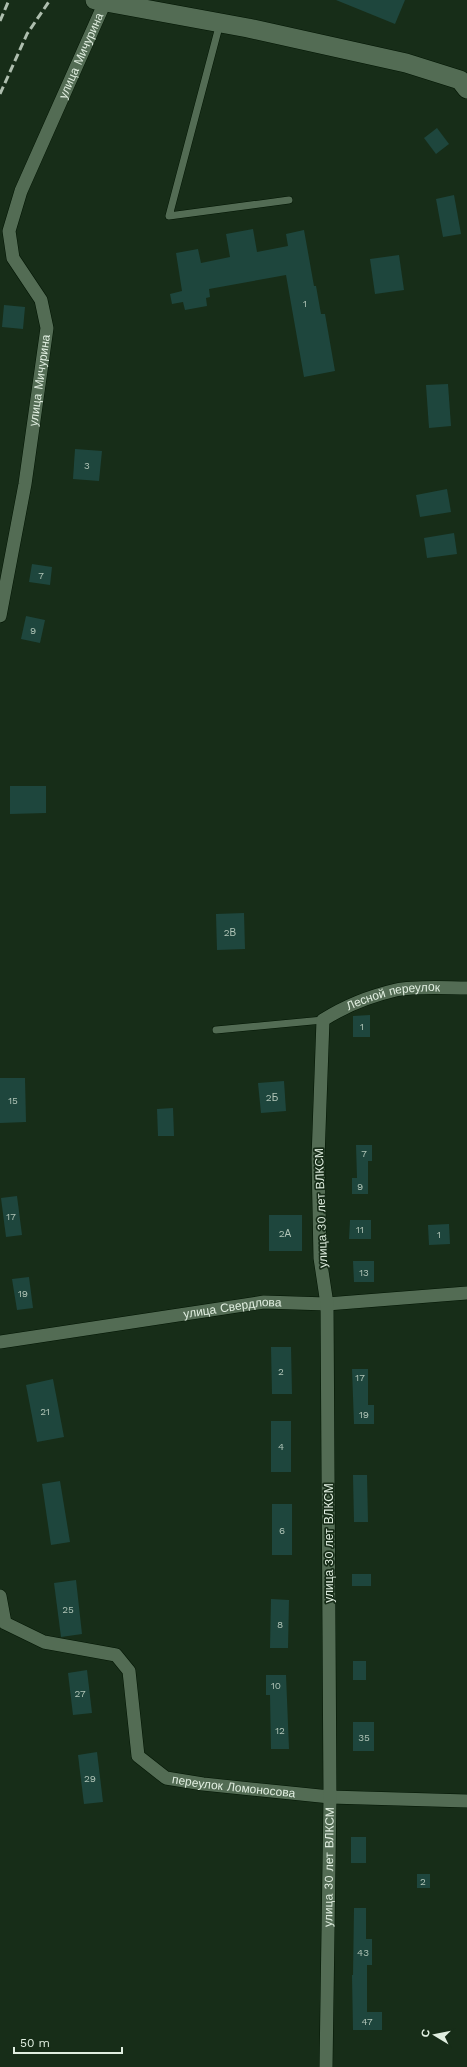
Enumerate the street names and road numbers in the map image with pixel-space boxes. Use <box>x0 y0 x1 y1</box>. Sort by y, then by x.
street label: улица Мичурина <box>56 10 106 101</box>
street label: улица Мичурина <box>26 333 53 427</box>
street label: Лесной переулок <box>344 980 441 1013</box>
street label: улица 30 лет ВЛКСМ <box>312 1148 330 1268</box>
street label: улица Свердлова <box>182 1295 282 1321</box>
street label: улица 30 лет ВЛКСМ <box>322 1483 336 1603</box>
street label: переулок Ломоносова <box>171 1772 296 1800</box>
street label: улица 30 лет ВЛКСМ <box>321 1807 337 1927</box>

